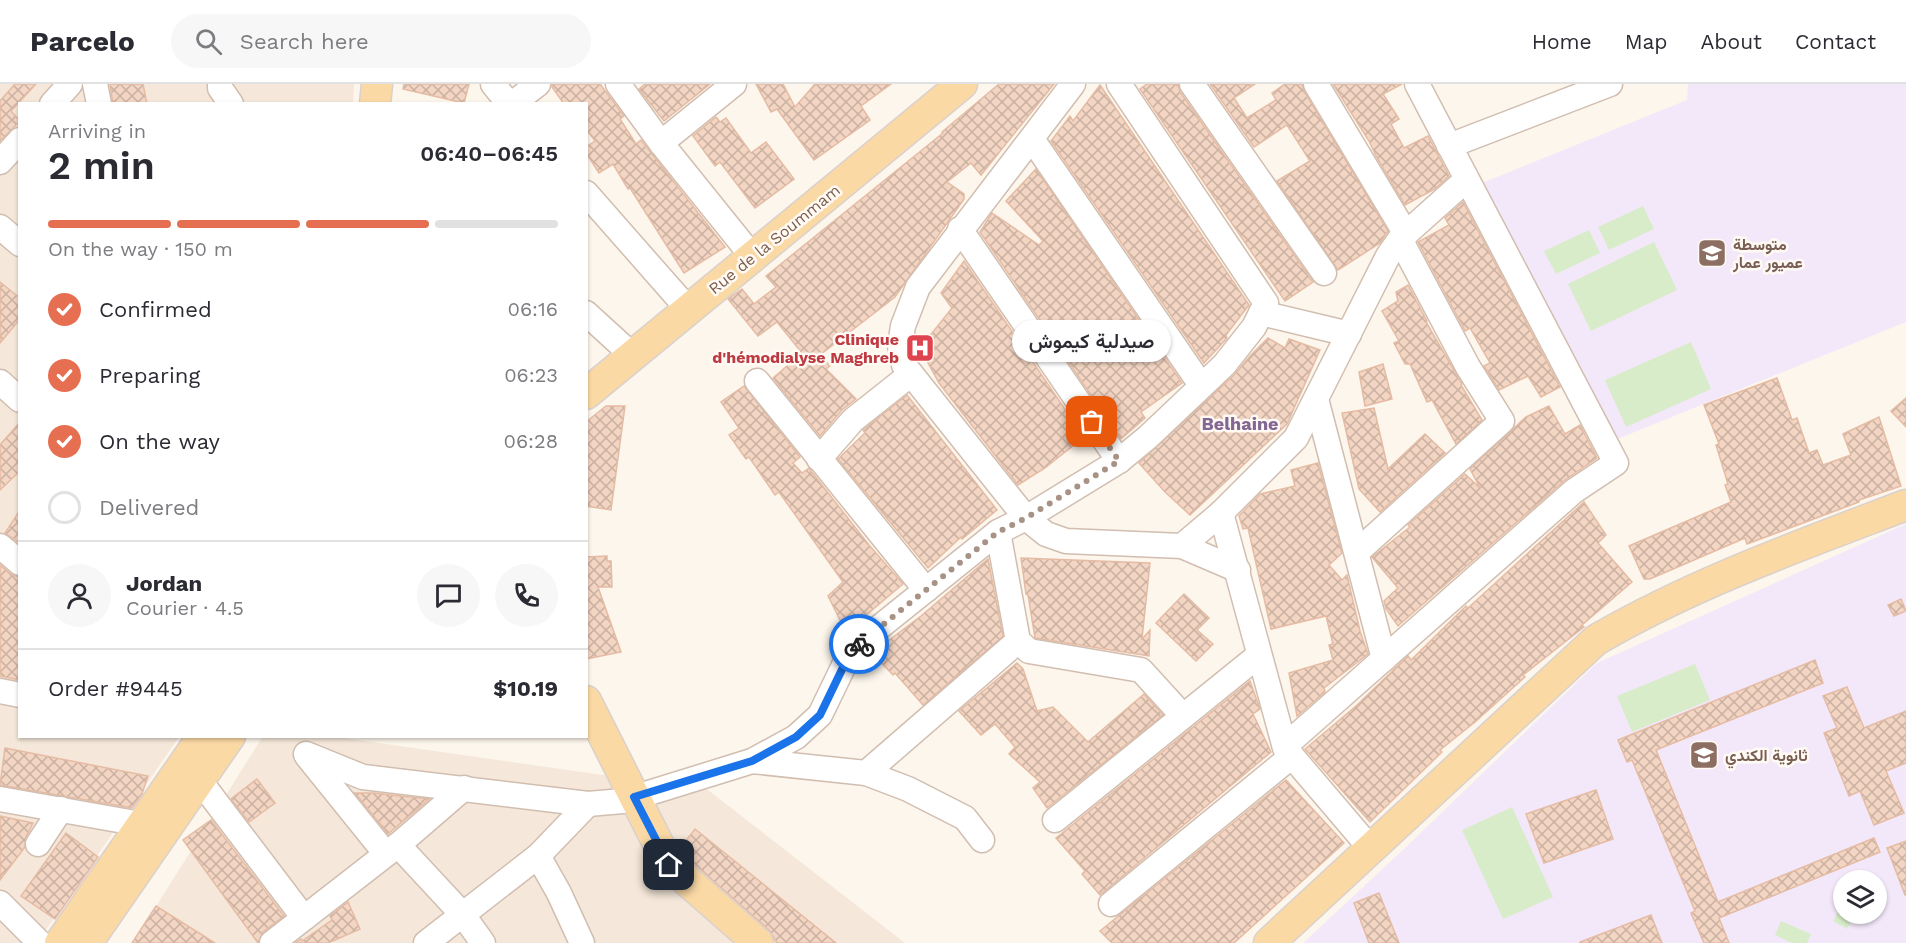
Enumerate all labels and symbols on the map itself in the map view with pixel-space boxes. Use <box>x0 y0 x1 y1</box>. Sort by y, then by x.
street label: Rue de la Soummam <box>705 181 844 298</box>
place label: متوسطة عميور عمار <box>1732 235 1803 273</box>
school or university icon: متوسطة عميور عمار <box>1696 237 1728 269</box>
callout: صيدلية كيموش <box>1012 320 1172 362</box>
place label: Clinique d'hémodialyse Maghreb <box>712 330 899 367</box>
hospital icon: Clinique d'hémodialyse Maghreb <box>904 332 936 364</box>
pin <box>1066 396 1117 447</box>
district label: Belhaine <box>1201 413 1279 434</box>
courier <box>829 614 889 674</box>
school or university icon: ثانوية الكندي <box>1688 739 1720 771</box>
place label: ثانوية الكندي <box>1725 746 1808 769</box>
pin <box>643 839 694 890</box>

